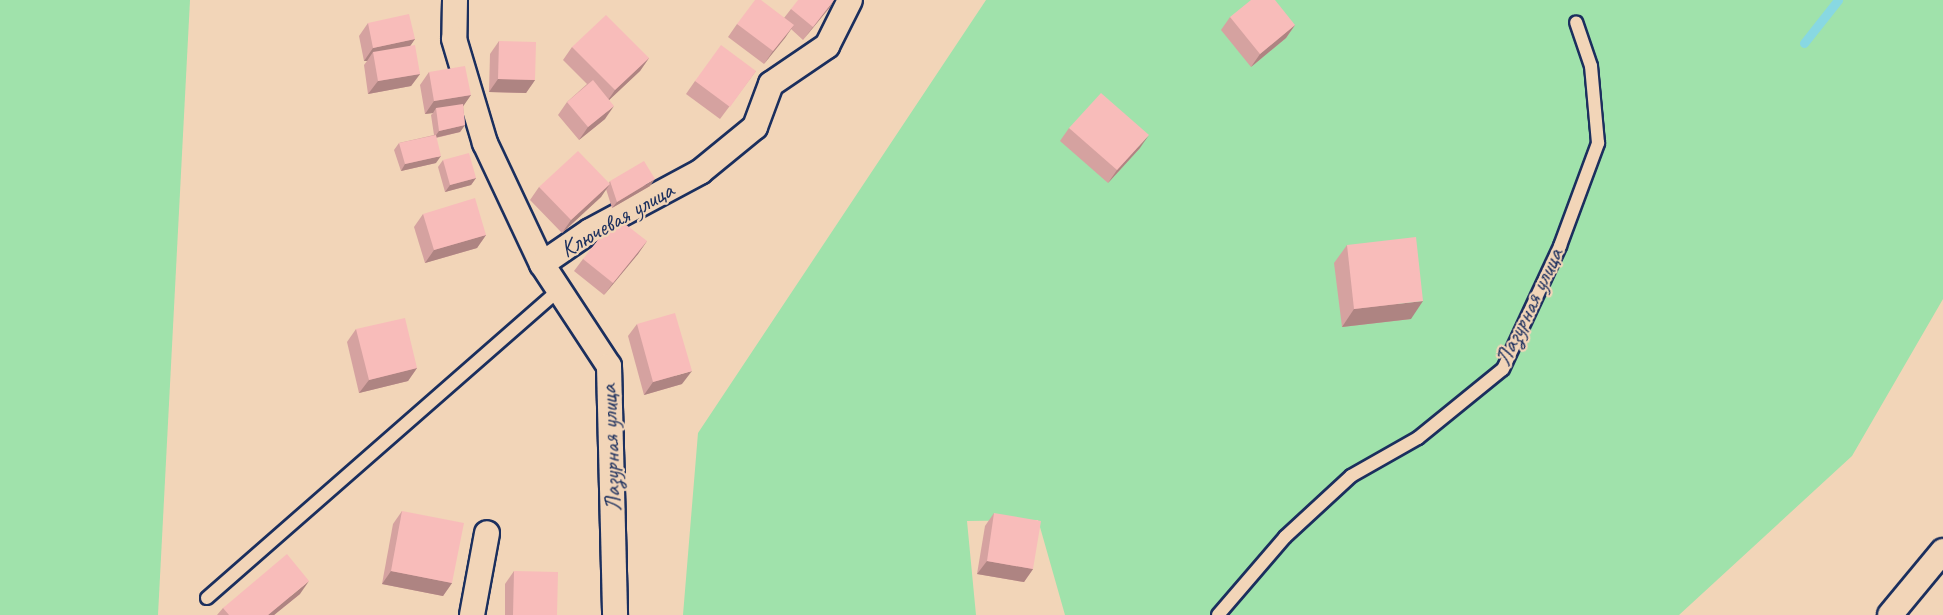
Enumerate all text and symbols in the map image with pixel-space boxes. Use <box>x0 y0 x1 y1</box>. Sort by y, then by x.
street label: Ключевая улица <box>555 176 679 264</box>
street label: Лазурная улица <box>1488 243 1570 371</box>
street label: Лазурная улица <box>594 383 628 513</box>

